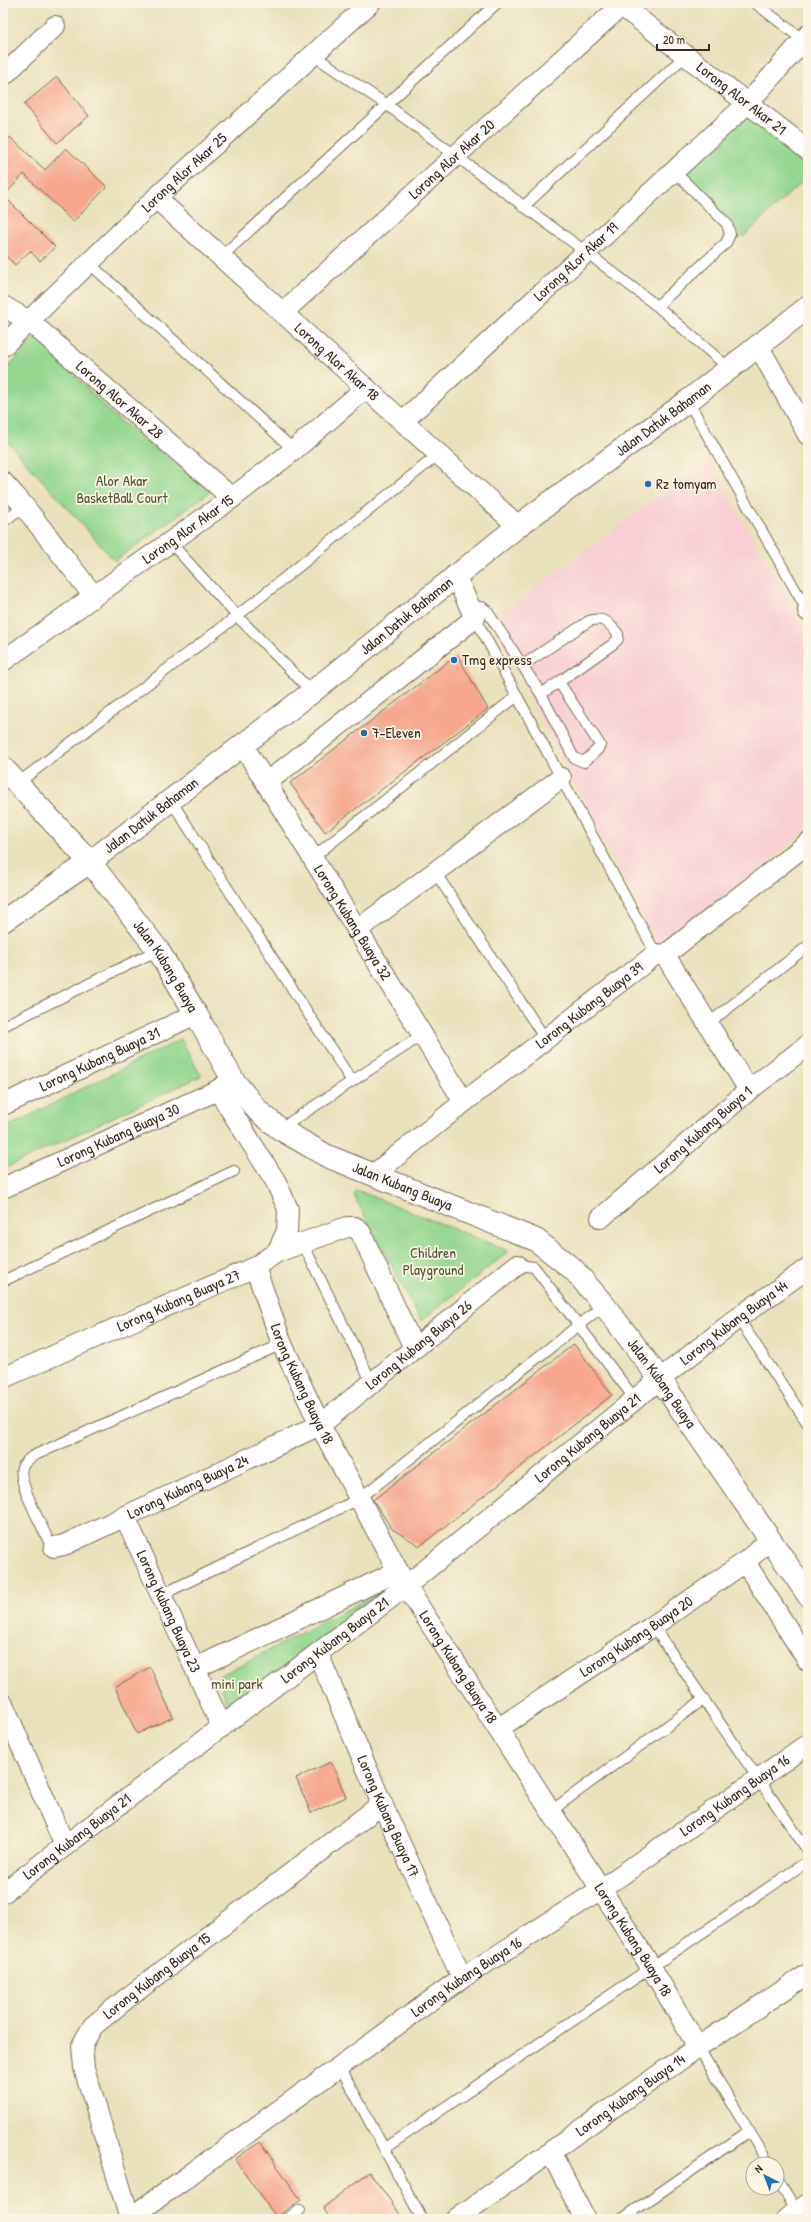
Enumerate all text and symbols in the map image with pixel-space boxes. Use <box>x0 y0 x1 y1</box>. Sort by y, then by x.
scale bar <box>657 26 709 52</box>
text: 20 m <box>663 31 685 48</box>
street label: Lorong Alor Akar 21 <box>692 57 791 139</box>
street label: Lorong Alor Akar 20 <box>404 114 499 203</box>
street label: Lorong Alor Akar 25 <box>137 127 232 217</box>
street label: Lorong ALor Akar 19 <box>529 217 623 306</box>
street label: Lorong Alor Akar 18 <box>290 318 384 405</box>
street label: Lorong Alor Akar 28 <box>72 356 168 443</box>
street label: Jalan Datuk Bahaman <box>611 376 715 461</box>
park label: Alor Akar BasketBall Court <box>76 470 168 508</box>
place label: Rz tomyam <box>656 473 717 494</box>
marker: Rz tomyam <box>643 479 653 489</box>
street label: Lorong Alor Akar 15 <box>138 489 238 569</box>
street label: Jalan Datuk Bahaman <box>355 571 457 659</box>
place label: Tmg express <box>462 649 532 670</box>
marker: Tmg express <box>449 655 459 665</box>
place label: 7-Eleven <box>372 722 421 743</box>
marker: 7-Eleven <box>359 728 369 738</box>
street label: Jalan Datuk Bahaman <box>99 772 203 858</box>
street label: Lorong Kubang Buaya 32 <box>309 860 397 984</box>
street label: Jalan Kubang Buaya <box>128 915 204 1016</box>
street label: Lorong Kubang Buaya 39 <box>531 956 648 1053</box>
street label: Lorong Kubang Buaya 31 <box>36 1022 163 1096</box>
street label: Lorong Kubang Buaya 1 <box>649 1081 757 1178</box>
street label: Lorong Kubang Buaya 30 <box>54 1098 183 1172</box>
street label: Jalan Kubang Buaya <box>349 1156 456 1215</box>
park label: Children Playground <box>403 1242 463 1280</box>
street label: Lorong Kubang Buaya 27 <box>113 1264 244 1337</box>
street label: Lorong Kubang Buaya 44 <box>675 1275 792 1370</box>
street label: Lorong Kubang Buaya 26 <box>361 1295 476 1394</box>
street label: Lorong Kubang Buaya 18 <box>266 1321 339 1447</box>
street label: Jalan Kubang Buaya <box>623 1334 702 1432</box>
street label: Lorong Kubang Buaya 21 <box>530 1388 645 1487</box>
street label: Lorong Kubang Buaya 24 <box>124 1449 252 1524</box>
street label: Lorong Kubang Buaya 23 <box>132 1547 206 1676</box>
street label: Lorong Kubang Buaya 20 <box>575 1590 697 1682</box>
street label: Lorong Kubang Buaya 21 <box>276 1592 393 1688</box>
street label: Lorong Kubang Buaya 18 <box>414 1606 503 1727</box>
park label: mini park <box>211 1673 263 1694</box>
street label: Lorong Kubang Buaya 16 <box>675 1749 794 1841</box>
street label: Lorong Kubang Buaya 17 <box>352 1752 425 1881</box>
street label: Lorong Kubang Buaya 21 <box>18 1788 135 1884</box>
street label: Lorong Kubang Buaya 18 <box>590 1879 677 2000</box>
street label: Lorong Kubang Buaya 15 <box>98 1927 215 2024</box>
street label: Lorong Kubang Buaya 16 <box>406 1931 526 2022</box>
street label: Lorong Kubang Buaya 14 <box>571 2048 689 2141</box>
north arrow <box>745 2156 785 2196</box>
text: N <box>751 2161 765 2176</box>

